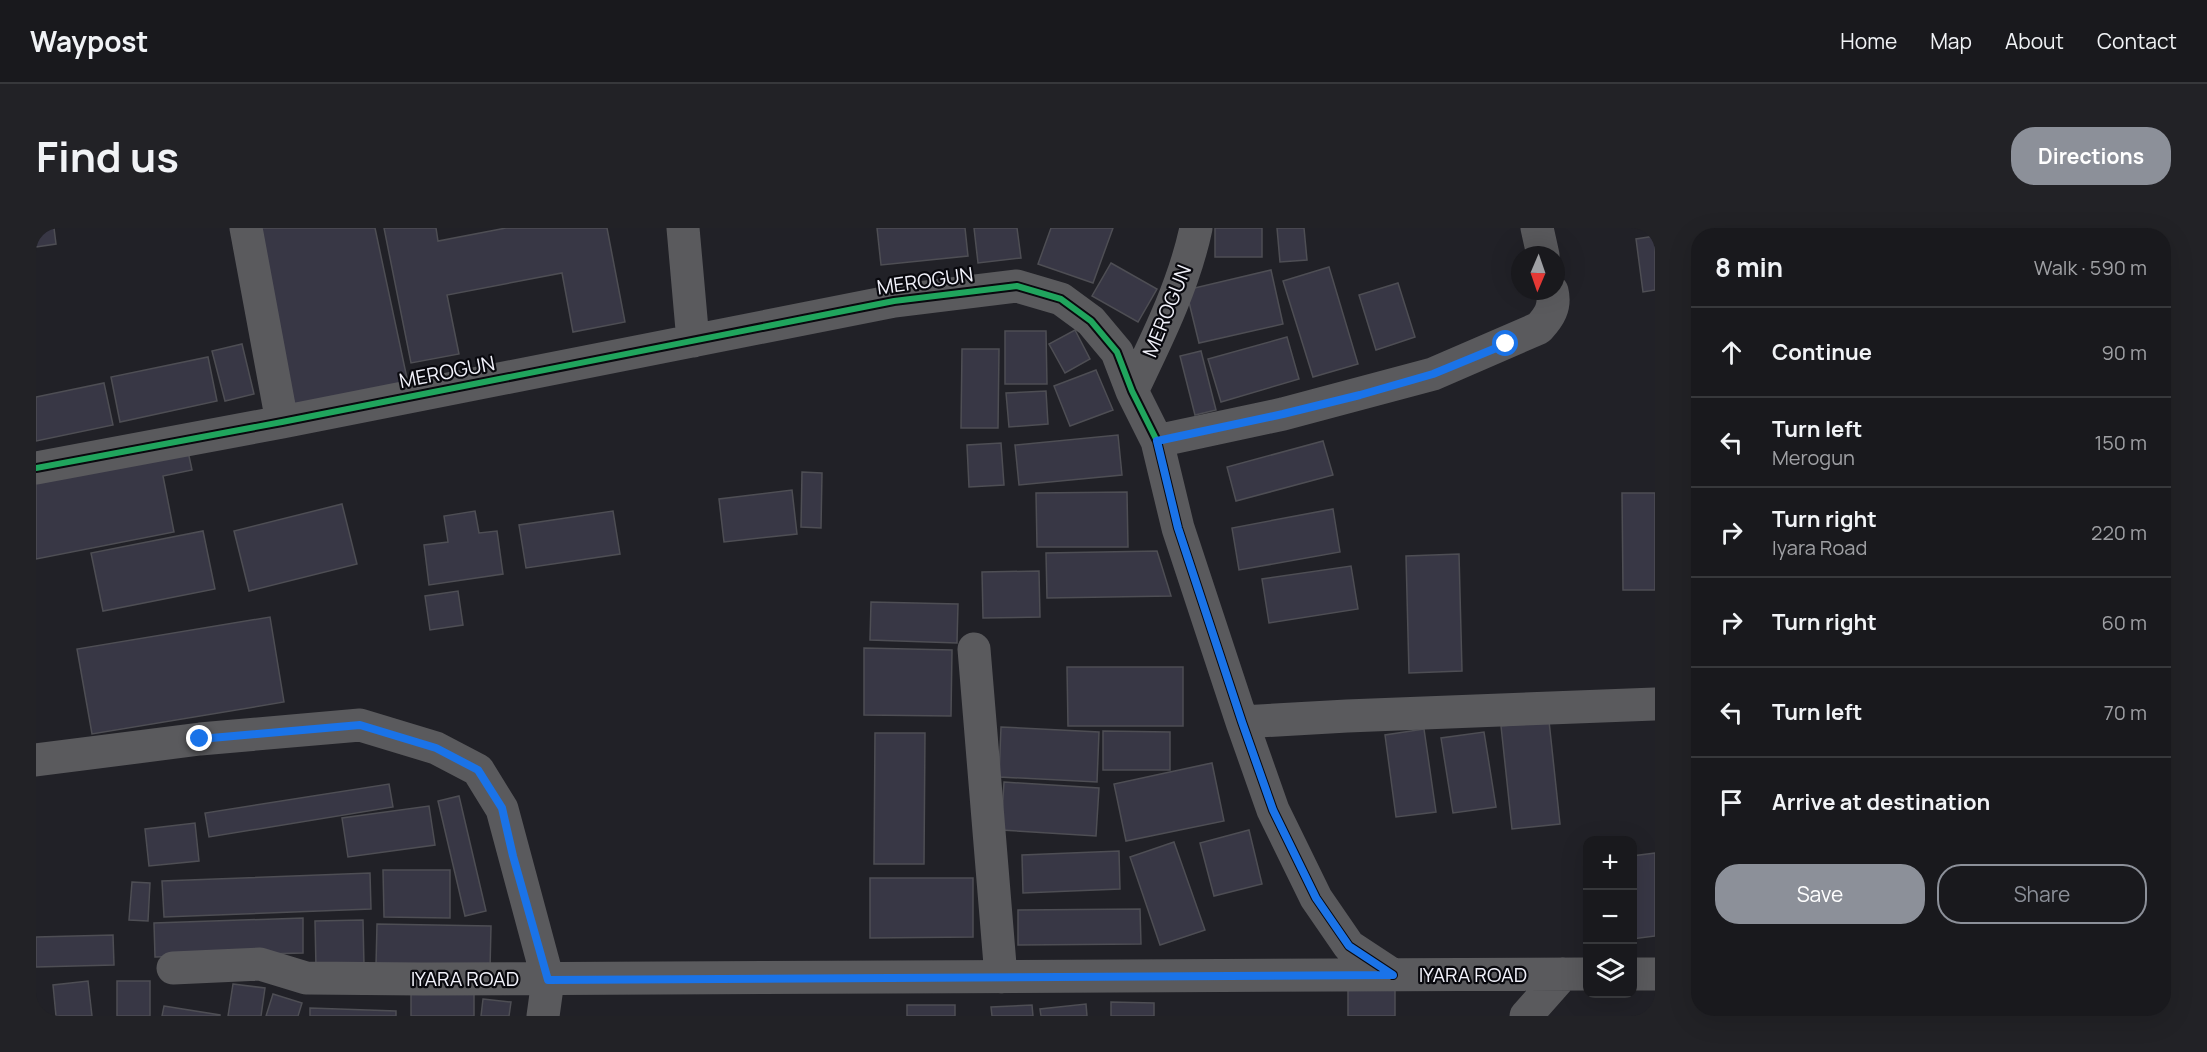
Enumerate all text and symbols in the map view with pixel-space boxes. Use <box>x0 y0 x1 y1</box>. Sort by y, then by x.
text: Waypost <box>30 22 149 60</box>
text: Home <box>1840 27 1897 55</box>
text: Map <box>1930 27 1972 55</box>
text: About <box>2005 27 2064 55</box>
text: Contact <box>2097 27 2177 55</box>
text: Find us <box>36 127 179 185</box>
button: Directions <box>2011 127 2171 185</box>
north arrow <box>1511 246 1565 300</box>
text: 8 min <box>1715 249 1783 285</box>
text: Walk · 590 m <box>2034 254 2147 281</box>
street label: MEROGUN <box>875 260 975 301</box>
street label: MEROGUN <box>1136 261 1197 361</box>
route start <box>1492 330 1518 356</box>
icon: ahead <box>1715 336 1748 369</box>
text: Continue <box>1772 337 1872 367</box>
text: 90 m <box>2101 339 2147 366</box>
street label: MEROGUN <box>397 349 497 394</box>
text: Turn left <box>1772 414 1862 444</box>
icon: left <box>1715 426 1748 459</box>
text: 150 m <box>2094 429 2147 456</box>
text: Merogun <box>1772 444 1855 471</box>
text: Turn right <box>1772 504 1877 534</box>
icon: right <box>1715 516 1748 549</box>
text: 220 m <box>2091 519 2147 546</box>
text: Iyara Road <box>1772 534 1867 561</box>
icon: right <box>1715 606 1748 639</box>
text: Turn right <box>1772 607 1877 637</box>
text: 60 m <box>2101 609 2147 636</box>
icon: left <box>1715 696 1748 729</box>
text: Turn left <box>1772 697 1862 727</box>
text: 70 m <box>2104 699 2147 726</box>
route end <box>186 725 212 751</box>
icon: arrive <box>1715 786 1748 819</box>
text: Arrive at destination <box>1772 787 1990 817</box>
map controls <box>1583 836 1637 998</box>
button: + <box>1583 836 1637 890</box>
button: Save <box>1715 864 1925 924</box>
button: Share <box>1937 864 2147 924</box>
button: − <box>1583 890 1637 944</box>
button: layers <box>1583 944 1637 998</box>
street label: IYARA ROAD <box>1419 961 1527 988</box>
street label: IYARA ROAD <box>411 965 519 992</box>

